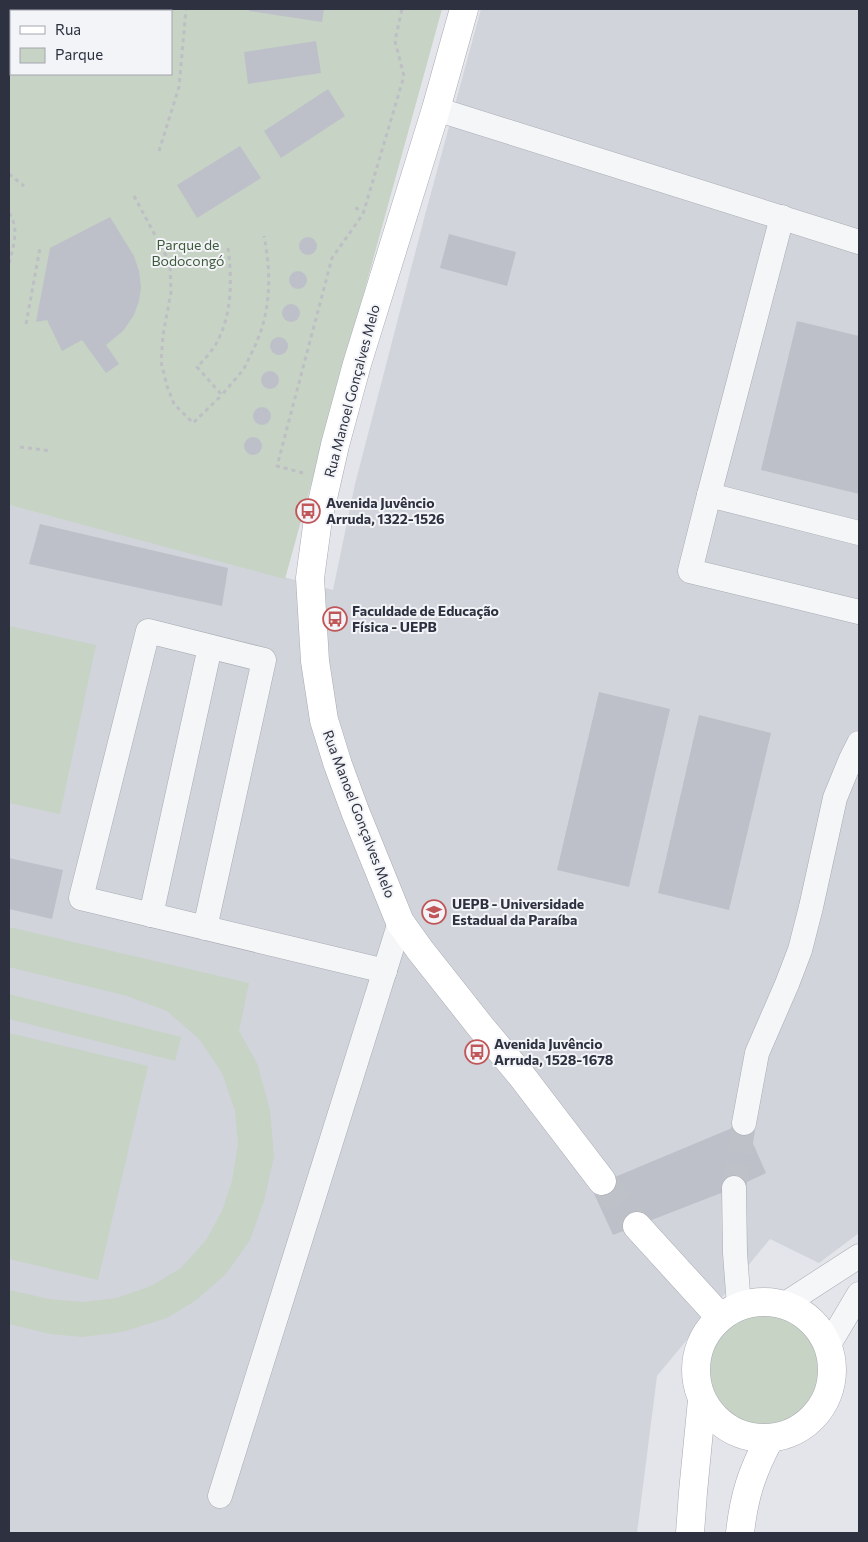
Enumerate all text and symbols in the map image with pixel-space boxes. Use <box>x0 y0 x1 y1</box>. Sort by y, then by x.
legend <box>10 10 172 75</box>
text: Rua <box>55 20 81 38</box>
text: Parque <box>55 45 103 63</box>
park label: Parque de Bodocongó <box>152 236 224 269</box>
street label: Rua Manoel Gonçalves Melo <box>320 303 383 479</box>
place label: Avenida Juvêncio Arruda, 1322-1526 <box>326 494 445 527</box>
bus stop icon: Avenida Juvêncio Arruda, 1322-1526 <box>295 498 321 524</box>
place label: Faculdade de Educação Física - UEPB <box>352 602 499 635</box>
bus stop icon: Faculdade de Educação Física - UEPB <box>322 606 348 632</box>
street label: Rua Manoel Gonçalves Melo <box>320 728 399 900</box>
place label: UEPB - Universidade Estadual da Paraíba <box>452 895 584 928</box>
school or university icon: UEPB - Universidade Estadual da Paraíba <box>421 899 447 925</box>
place label: Avenida Juvêncio Arruda, 1528-1678 <box>494 1035 614 1068</box>
bus stop icon: Avenida Juvêncio Arruda, 1528-1678 <box>464 1039 490 1065</box>

